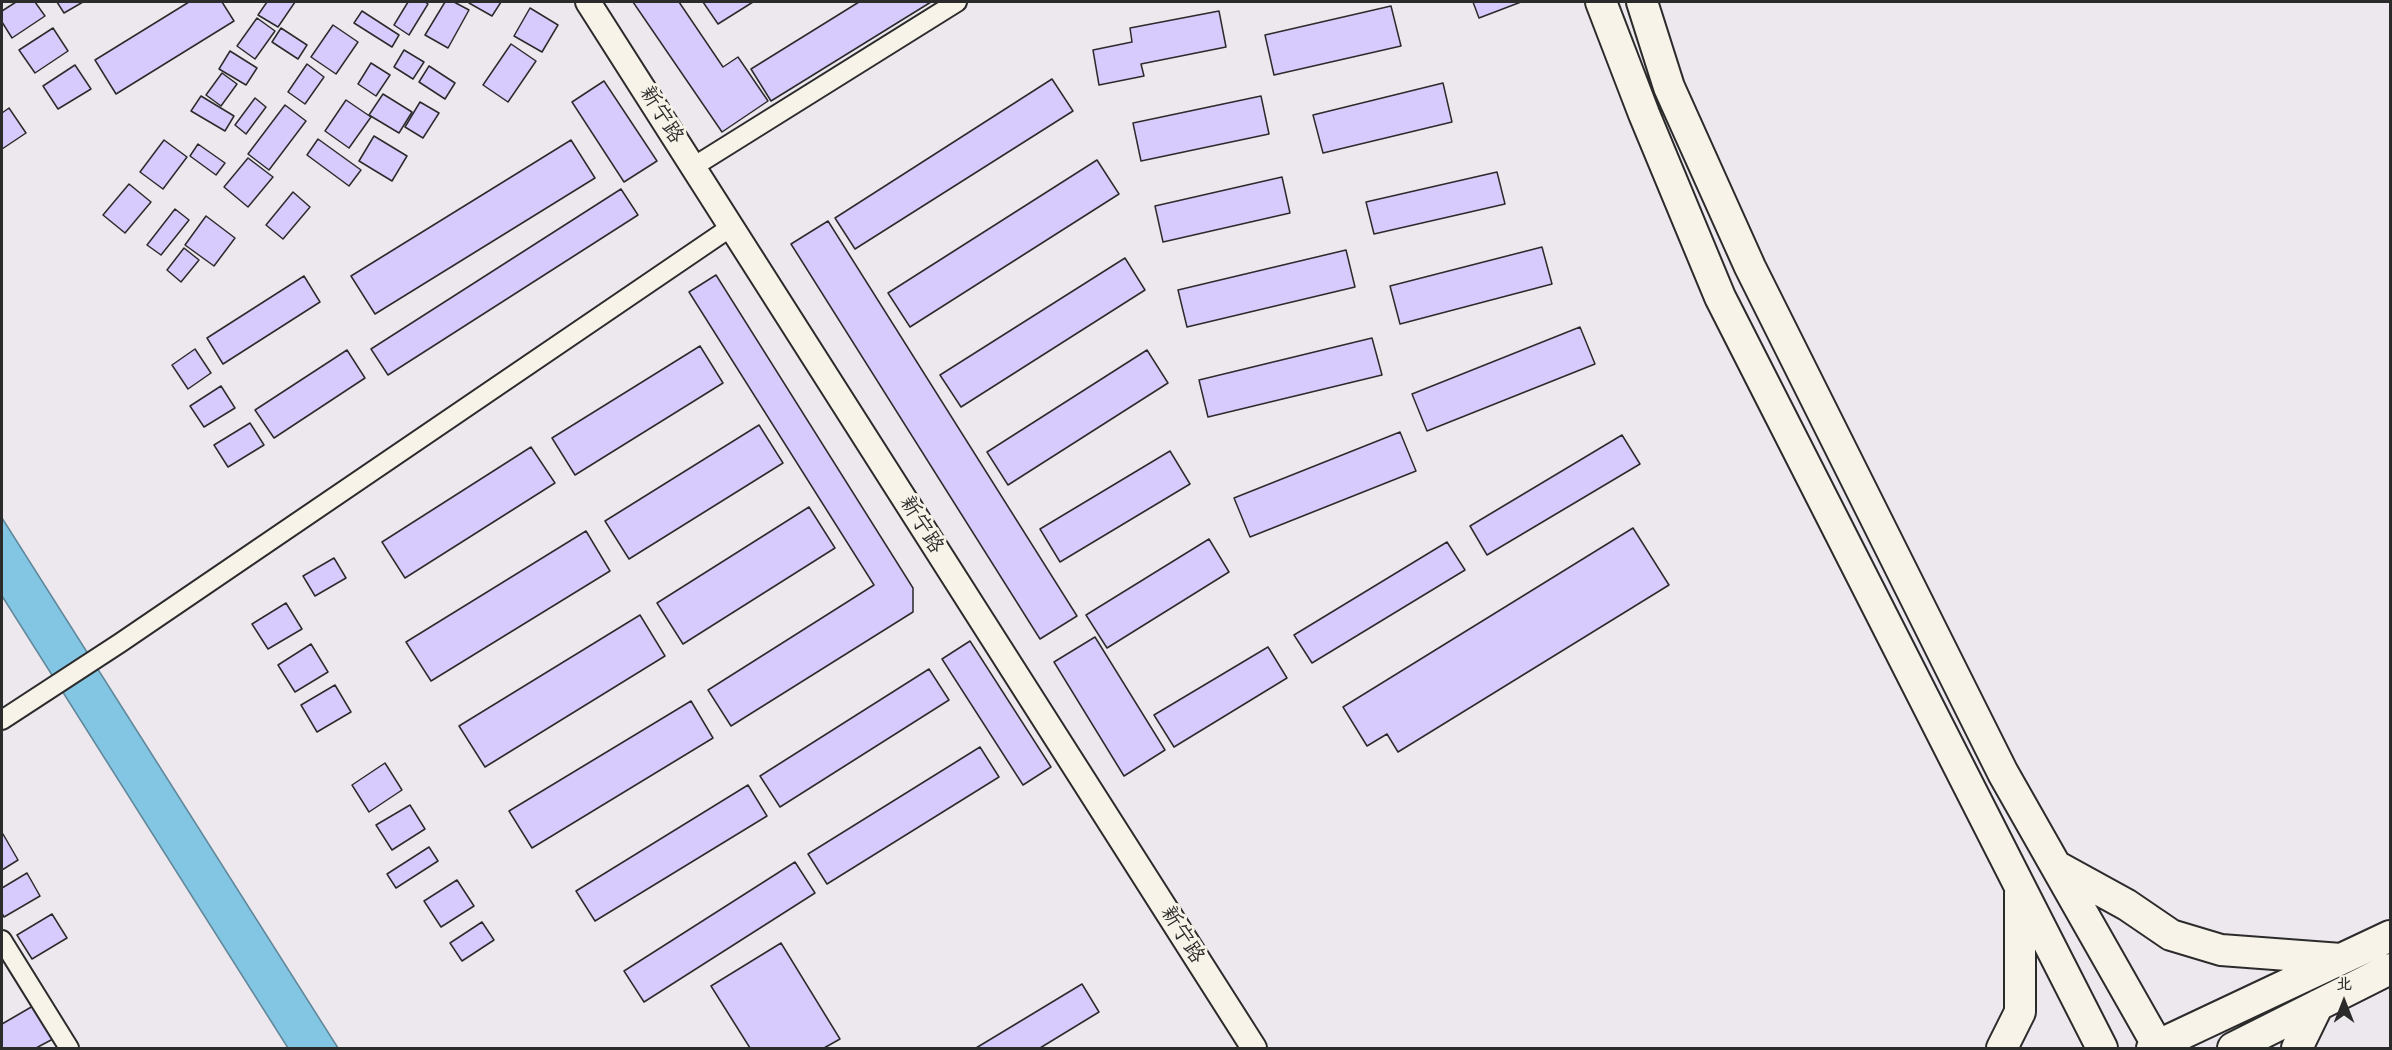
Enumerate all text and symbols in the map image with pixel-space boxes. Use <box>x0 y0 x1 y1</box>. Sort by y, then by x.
street label: 新宁路 <box>634 82 688 148</box>
street label: 新宁路 <box>894 492 948 558</box>
street label: 新宁路 <box>1155 902 1209 968</box>
north arrow <box>2314 972 2374 1032</box>
text: 北 <box>2336 974 2352 993</box>

